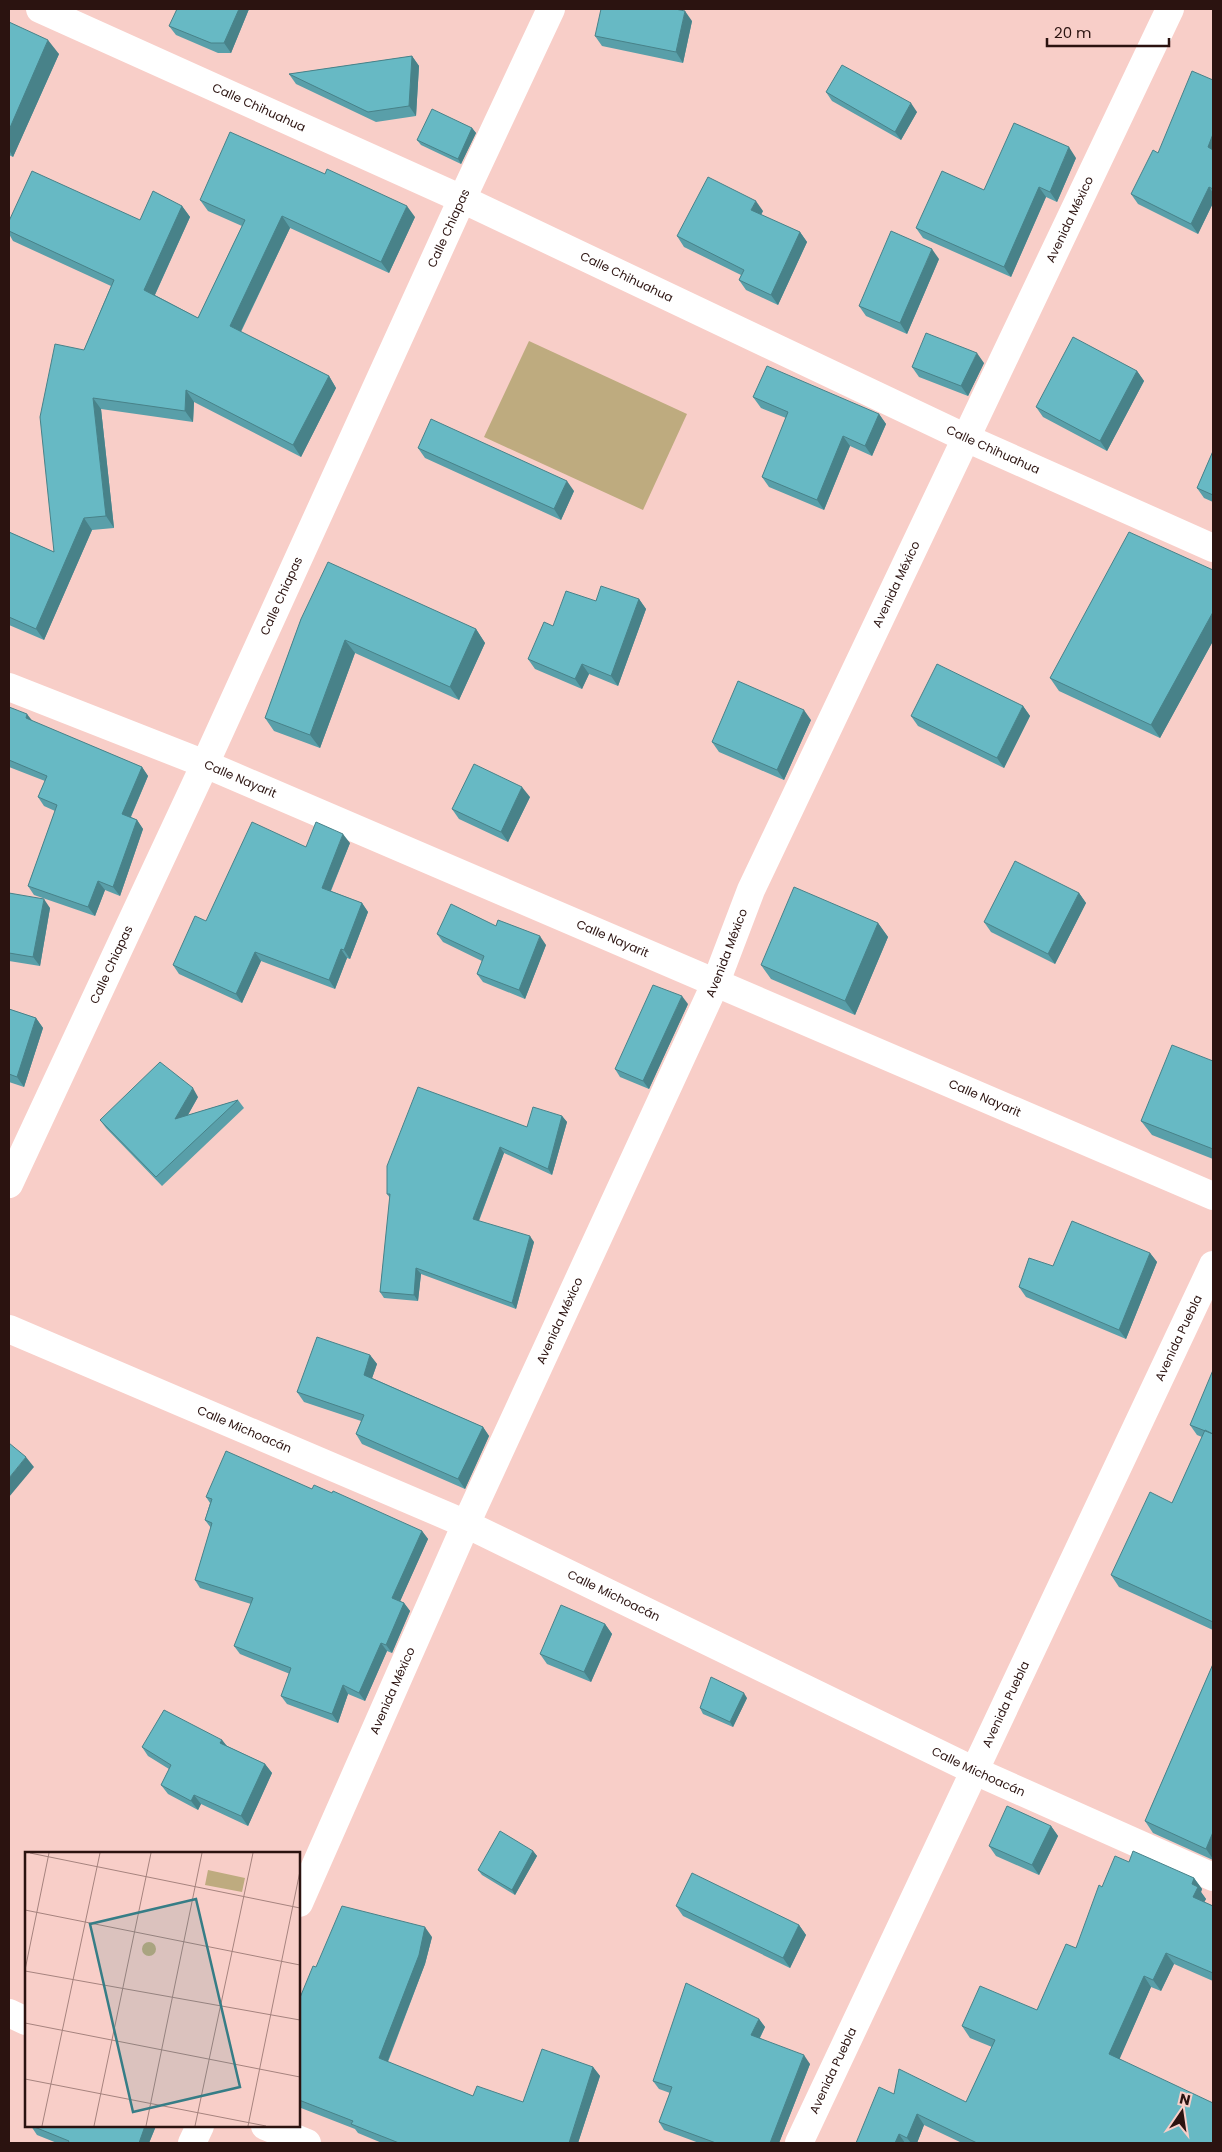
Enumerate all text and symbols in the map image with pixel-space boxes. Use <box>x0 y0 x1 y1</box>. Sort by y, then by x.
scale bar <box>1047 15 1170 47</box>
text: 20 m <box>1054 22 1092 43</box>
street label: Calle Chihuahua <box>210 79 309 136</box>
street label: Avenida México <box>1042 173 1097 265</box>
street label: Calle Chiapas <box>423 186 474 270</box>
street label: Calle Chihuahua <box>578 247 676 306</box>
street label: Calle Chihuahua <box>944 421 1043 478</box>
street label: Avenida México <box>868 538 924 630</box>
street label: Calle Chiapas <box>256 554 306 638</box>
street label: Calle Nayarit <box>202 756 279 802</box>
street label: Avenida México <box>701 906 751 1000</box>
street label: Calle Nayarit <box>574 915 652 961</box>
street label: Calle Chiapas <box>85 923 136 1006</box>
street label: Calle Nayarit <box>946 1075 1024 1121</box>
street label: Avenida México <box>532 1274 587 1367</box>
street label: Avenida Puebla <box>1150 1292 1206 1384</box>
street label: Calle Michoacán <box>195 1401 295 1457</box>
street label: Calle Michoacán <box>565 1565 663 1625</box>
street label: Avenida México <box>365 1644 419 1737</box>
street label: Avenida Puebla <box>978 1658 1033 1750</box>
street label: Calle Michoacán <box>929 1742 1028 1800</box>
inset map <box>25 1852 300 2127</box>
street label: Avenida Puebla <box>805 2024 860 2116</box>
north arrow <box>1157 2087 1207 2137</box>
text: N <box>1178 2088 1192 2110</box>

